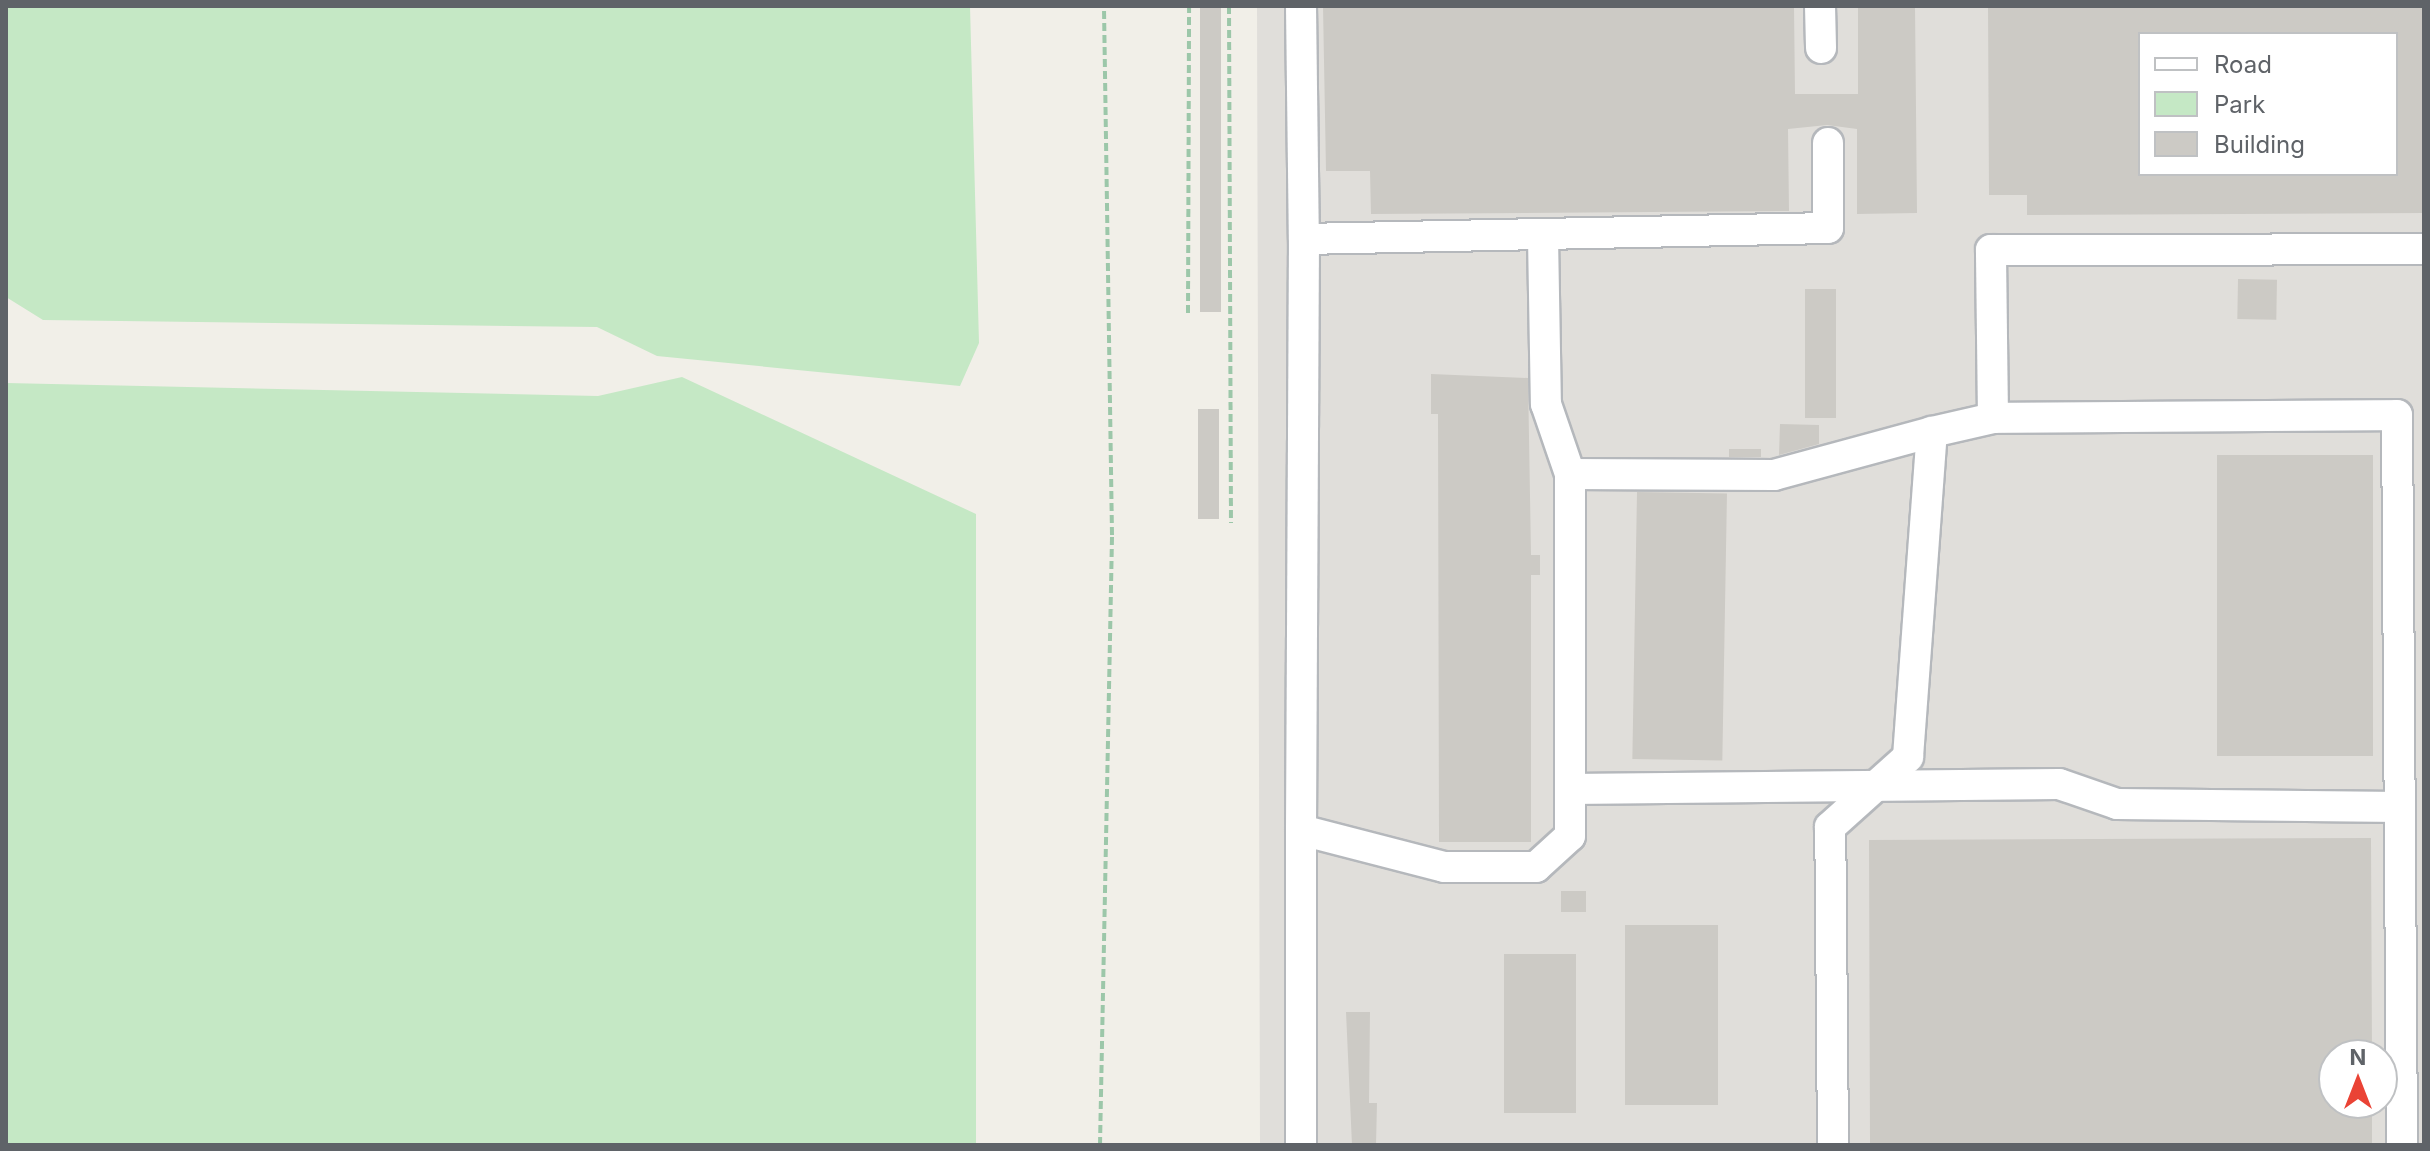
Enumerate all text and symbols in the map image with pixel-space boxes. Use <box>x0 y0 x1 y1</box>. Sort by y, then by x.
legend <box>2138 32 2398 176</box>
text: Road <box>2214 50 2272 79</box>
text: Park <box>2214 90 2265 119</box>
text: Building <box>2214 130 2305 159</box>
north arrow <box>2318 1039 2398 1119</box>
text: N <box>2350 1044 2366 1070</box>

